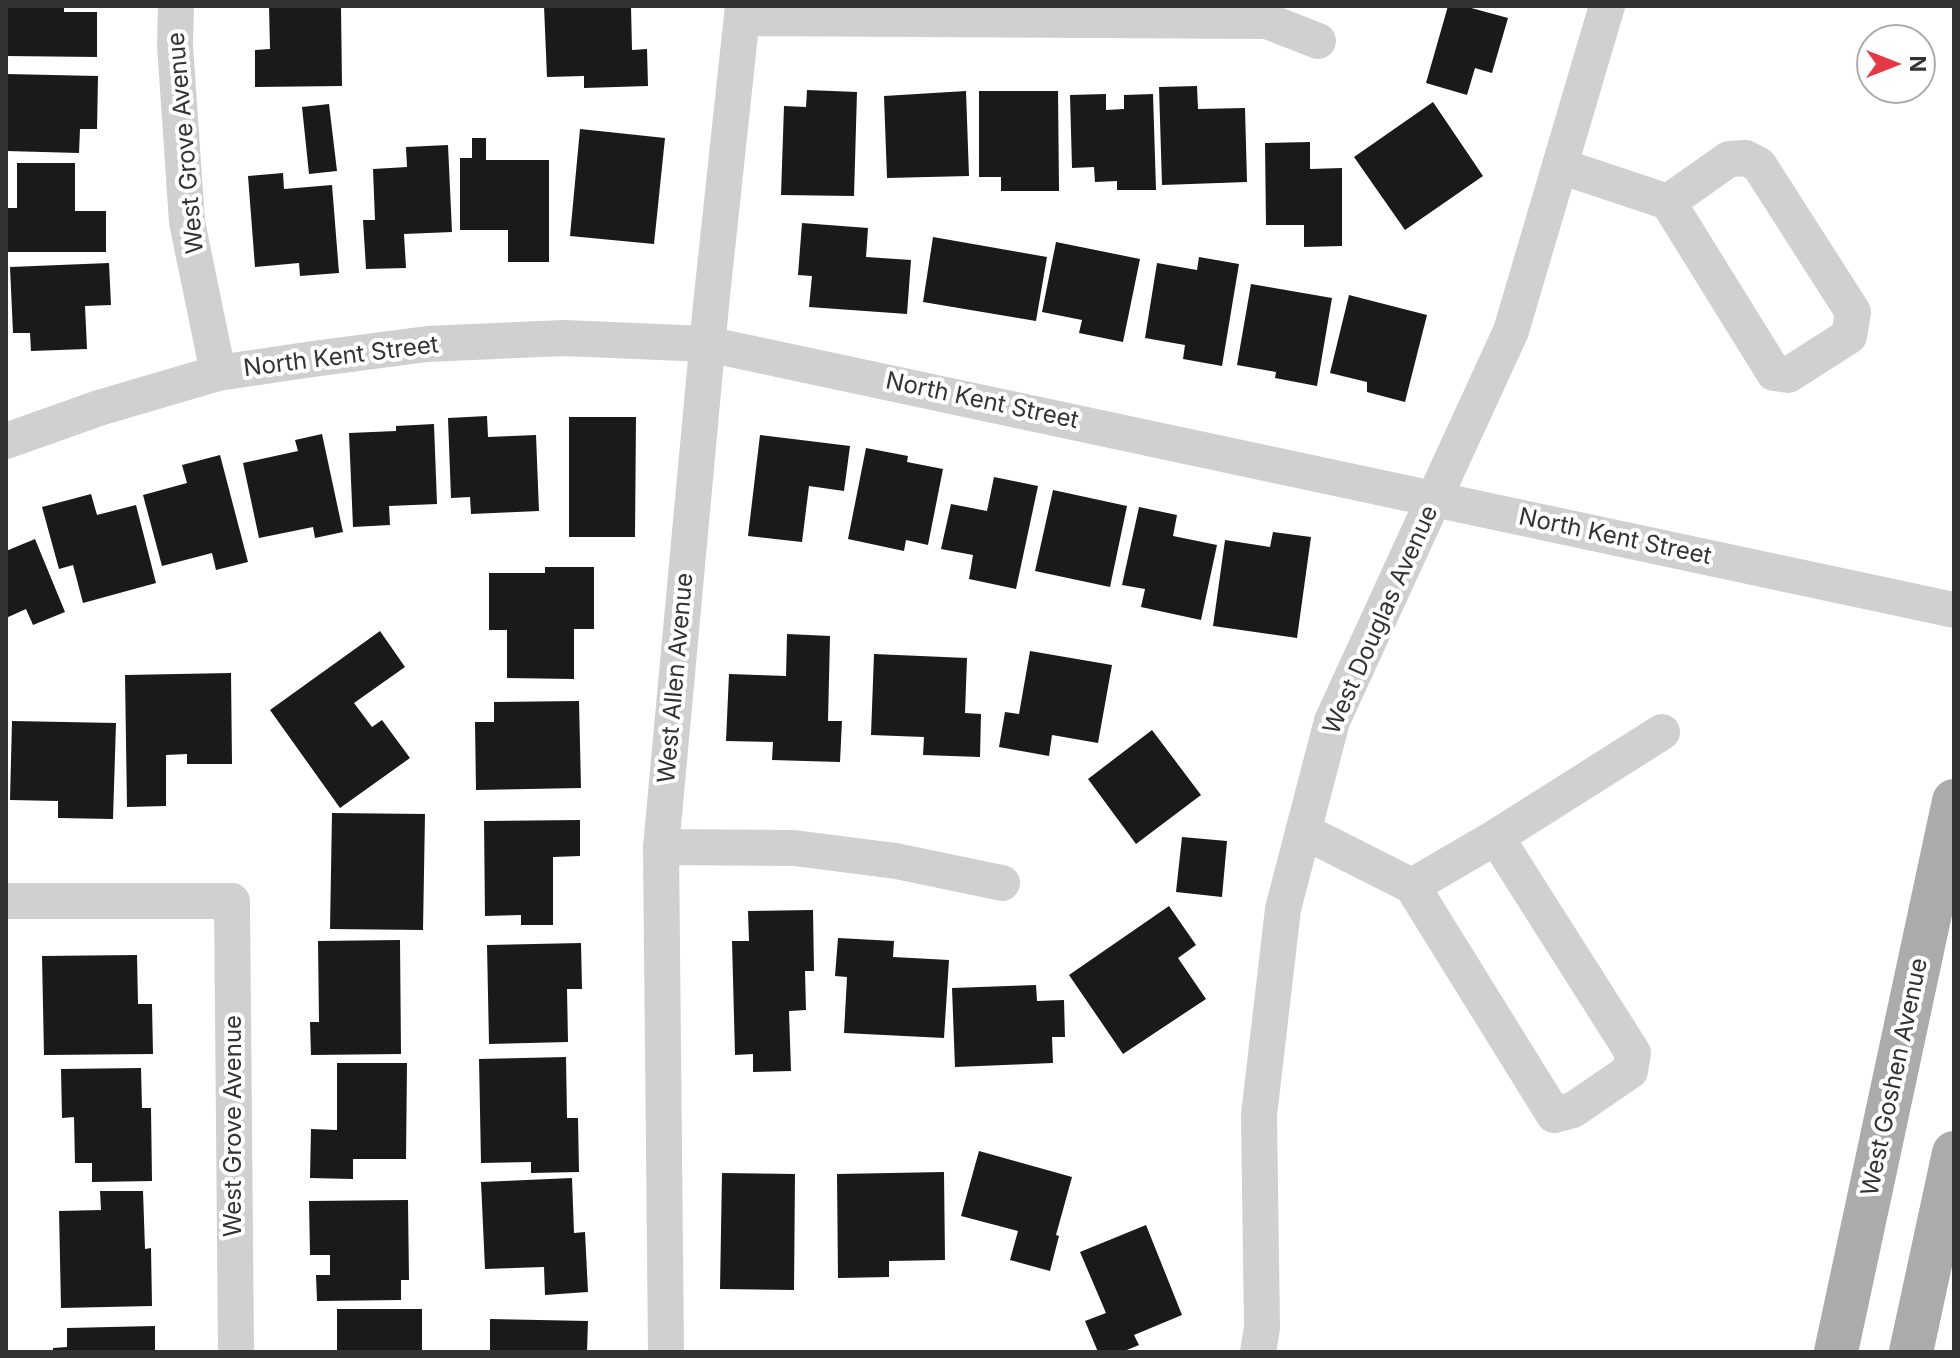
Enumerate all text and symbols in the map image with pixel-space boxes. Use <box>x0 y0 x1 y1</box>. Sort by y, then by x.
north arrow <box>1856 24 1936 104</box>
street label: West Grove Avenue <box>162 31 210 255</box>
text: N <box>1905 56 1931 72</box>
street label: North Kent Street <box>242 331 440 383</box>
street label: North Kent Street <box>883 367 1081 435</box>
street label: West Douglas Avenue <box>1318 501 1444 739</box>
street label: North Kent Street <box>1516 503 1714 571</box>
street label: West Allen Avenue <box>652 572 700 784</box>
street label: West Goshen Avenue <box>1856 956 1934 1198</box>
street label: West Grove Avenue <box>220 1015 248 1237</box>

